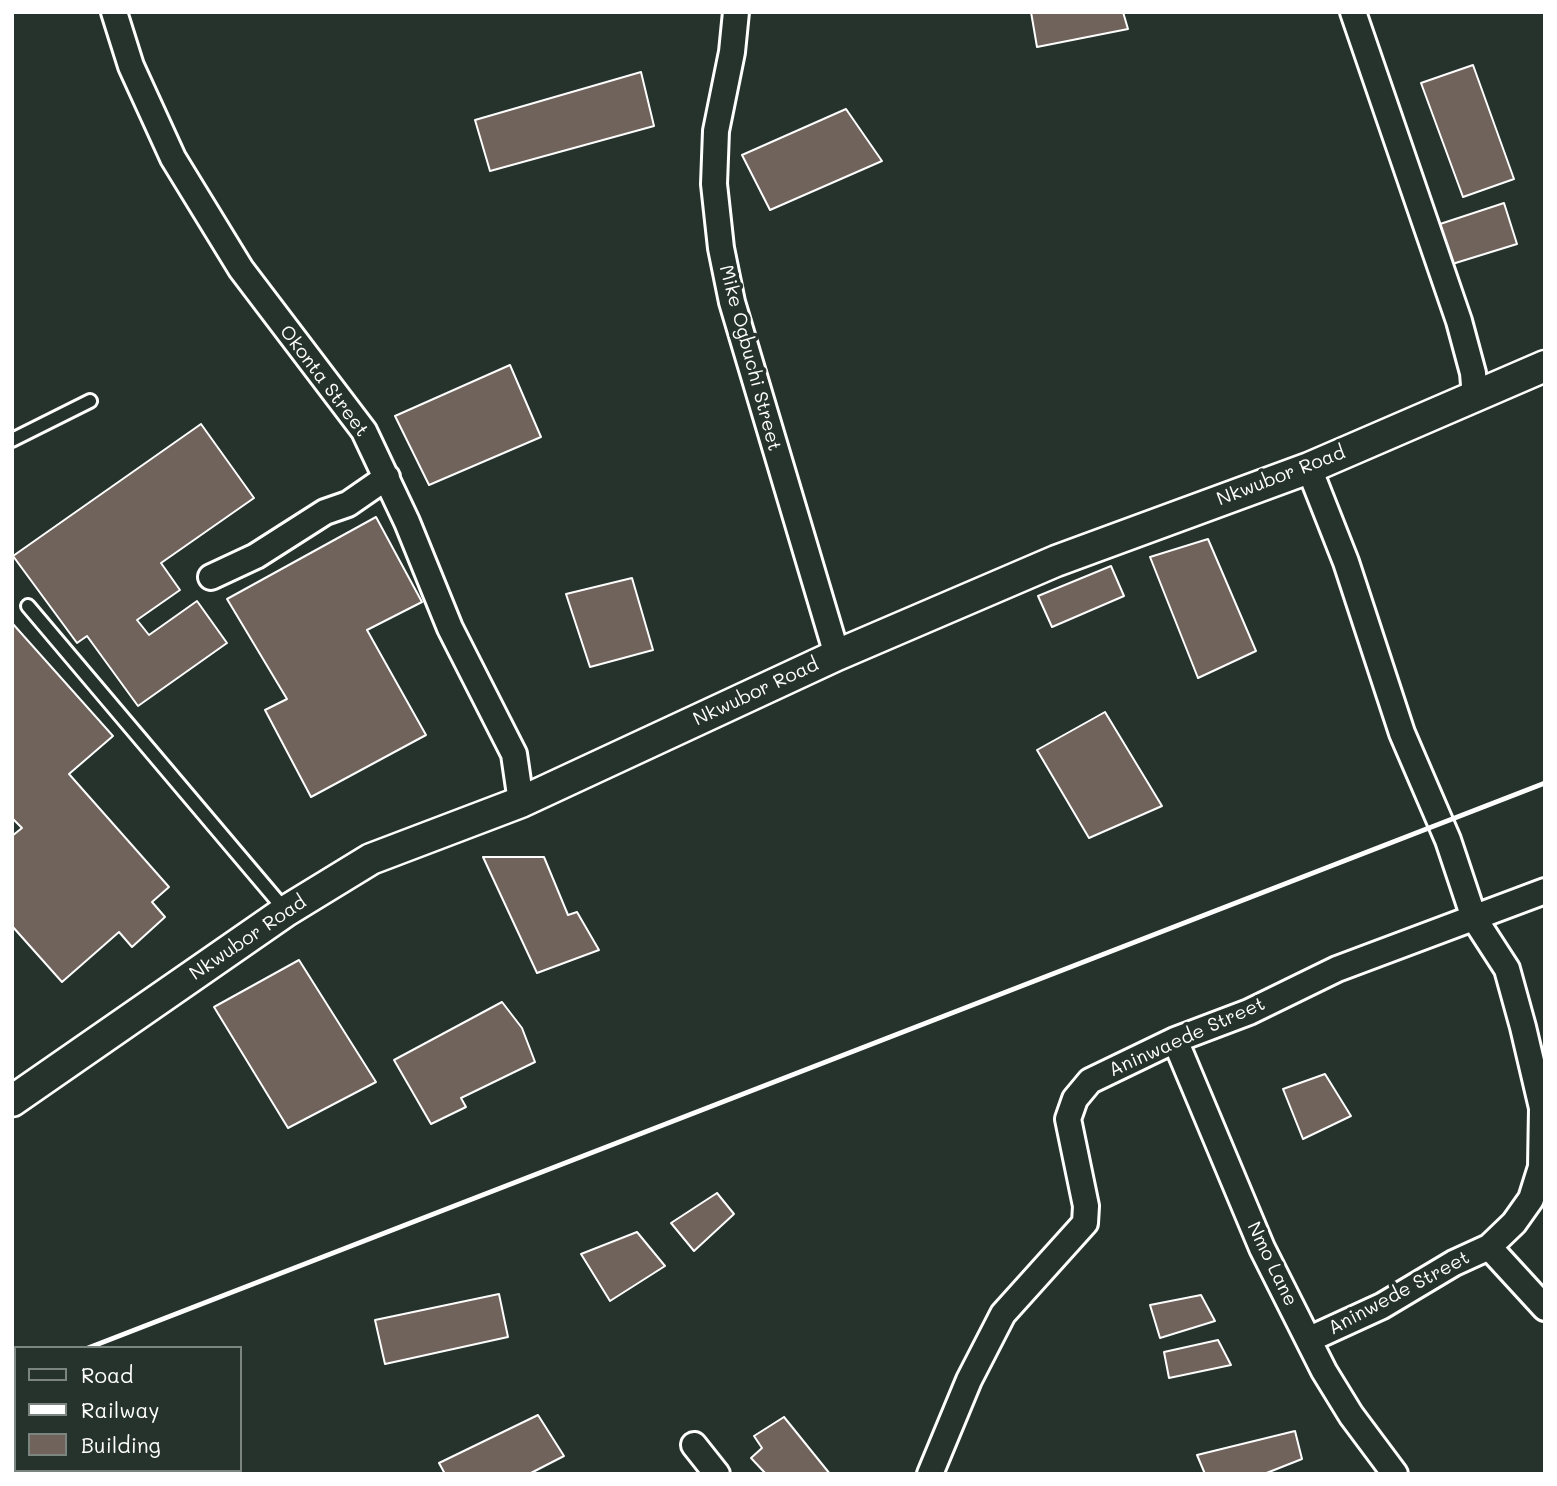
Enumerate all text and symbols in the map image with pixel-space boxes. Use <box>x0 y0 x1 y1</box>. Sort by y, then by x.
street label: Mike Ogbuchi Street <box>714 262 786 454</box>
street label: Okonta Street <box>275 321 373 441</box>
street label: Nkwubor Road <box>1214 441 1348 511</box>
street label: Nkwubor Road <box>690 653 822 731</box>
street label: Nkwubor Road <box>185 891 311 985</box>
street label: Aninwaede Street <box>1105 992 1269 1082</box>
street label: Nmo Lane <box>1242 1218 1302 1310</box>
street label: Aninwede Street <box>1324 1246 1474 1340</box>
legend <box>14 1346 242 1472</box>
text: Road <box>81 1361 133 1388</box>
text: Railway <box>81 1396 160 1423</box>
text: Building <box>81 1431 161 1458</box>

